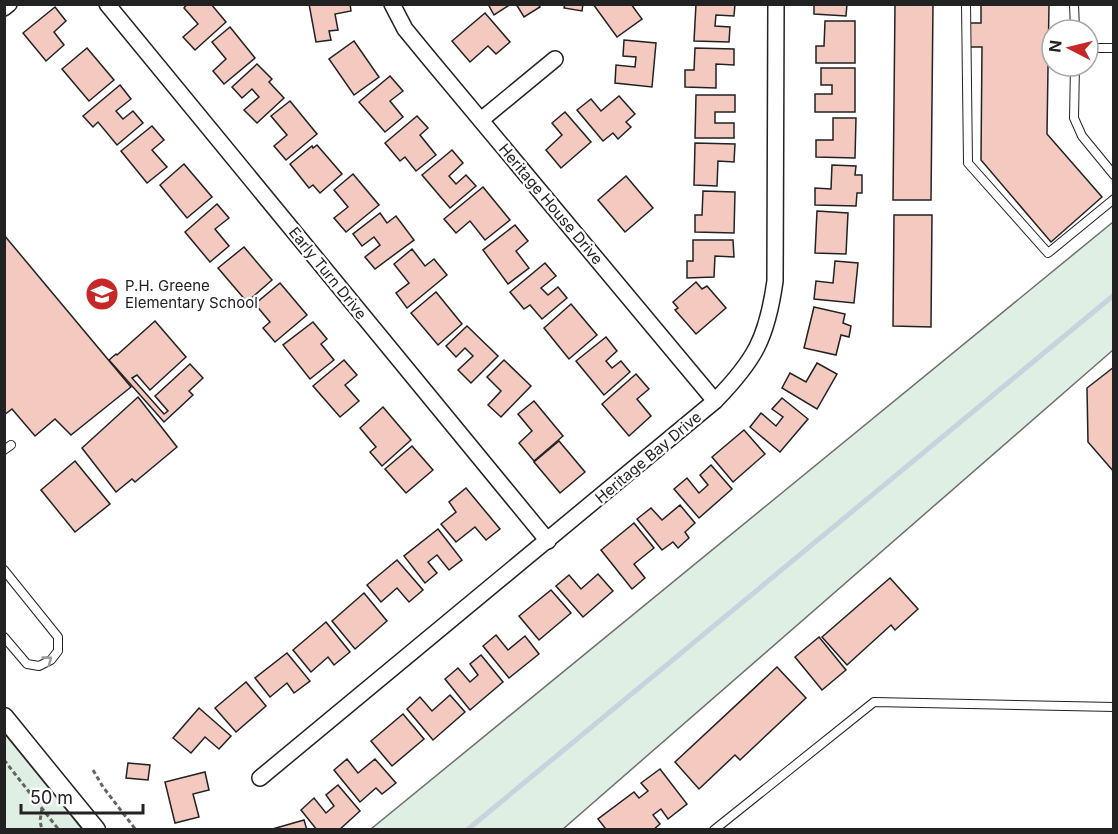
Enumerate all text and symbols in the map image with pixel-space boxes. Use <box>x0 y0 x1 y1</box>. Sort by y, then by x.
north arrow <box>1040 18 1100 78</box>
text: N <box>1044 39 1066 53</box>
street label: Heritage House Drive <box>495 140 607 268</box>
street label: Early Turn Drive <box>285 223 371 323</box>
school or university icon: P.H. Greene Elementary School <box>84 276 120 312</box>
place label: P.H. Greene Elementary School <box>125 276 258 312</box>
street label: Heritage Bay Drive <box>591 407 705 507</box>
one-way arrow <box>41 656 52 667</box>
scale bar <box>21 777 142 815</box>
text: 50 m <box>30 787 73 808</box>

